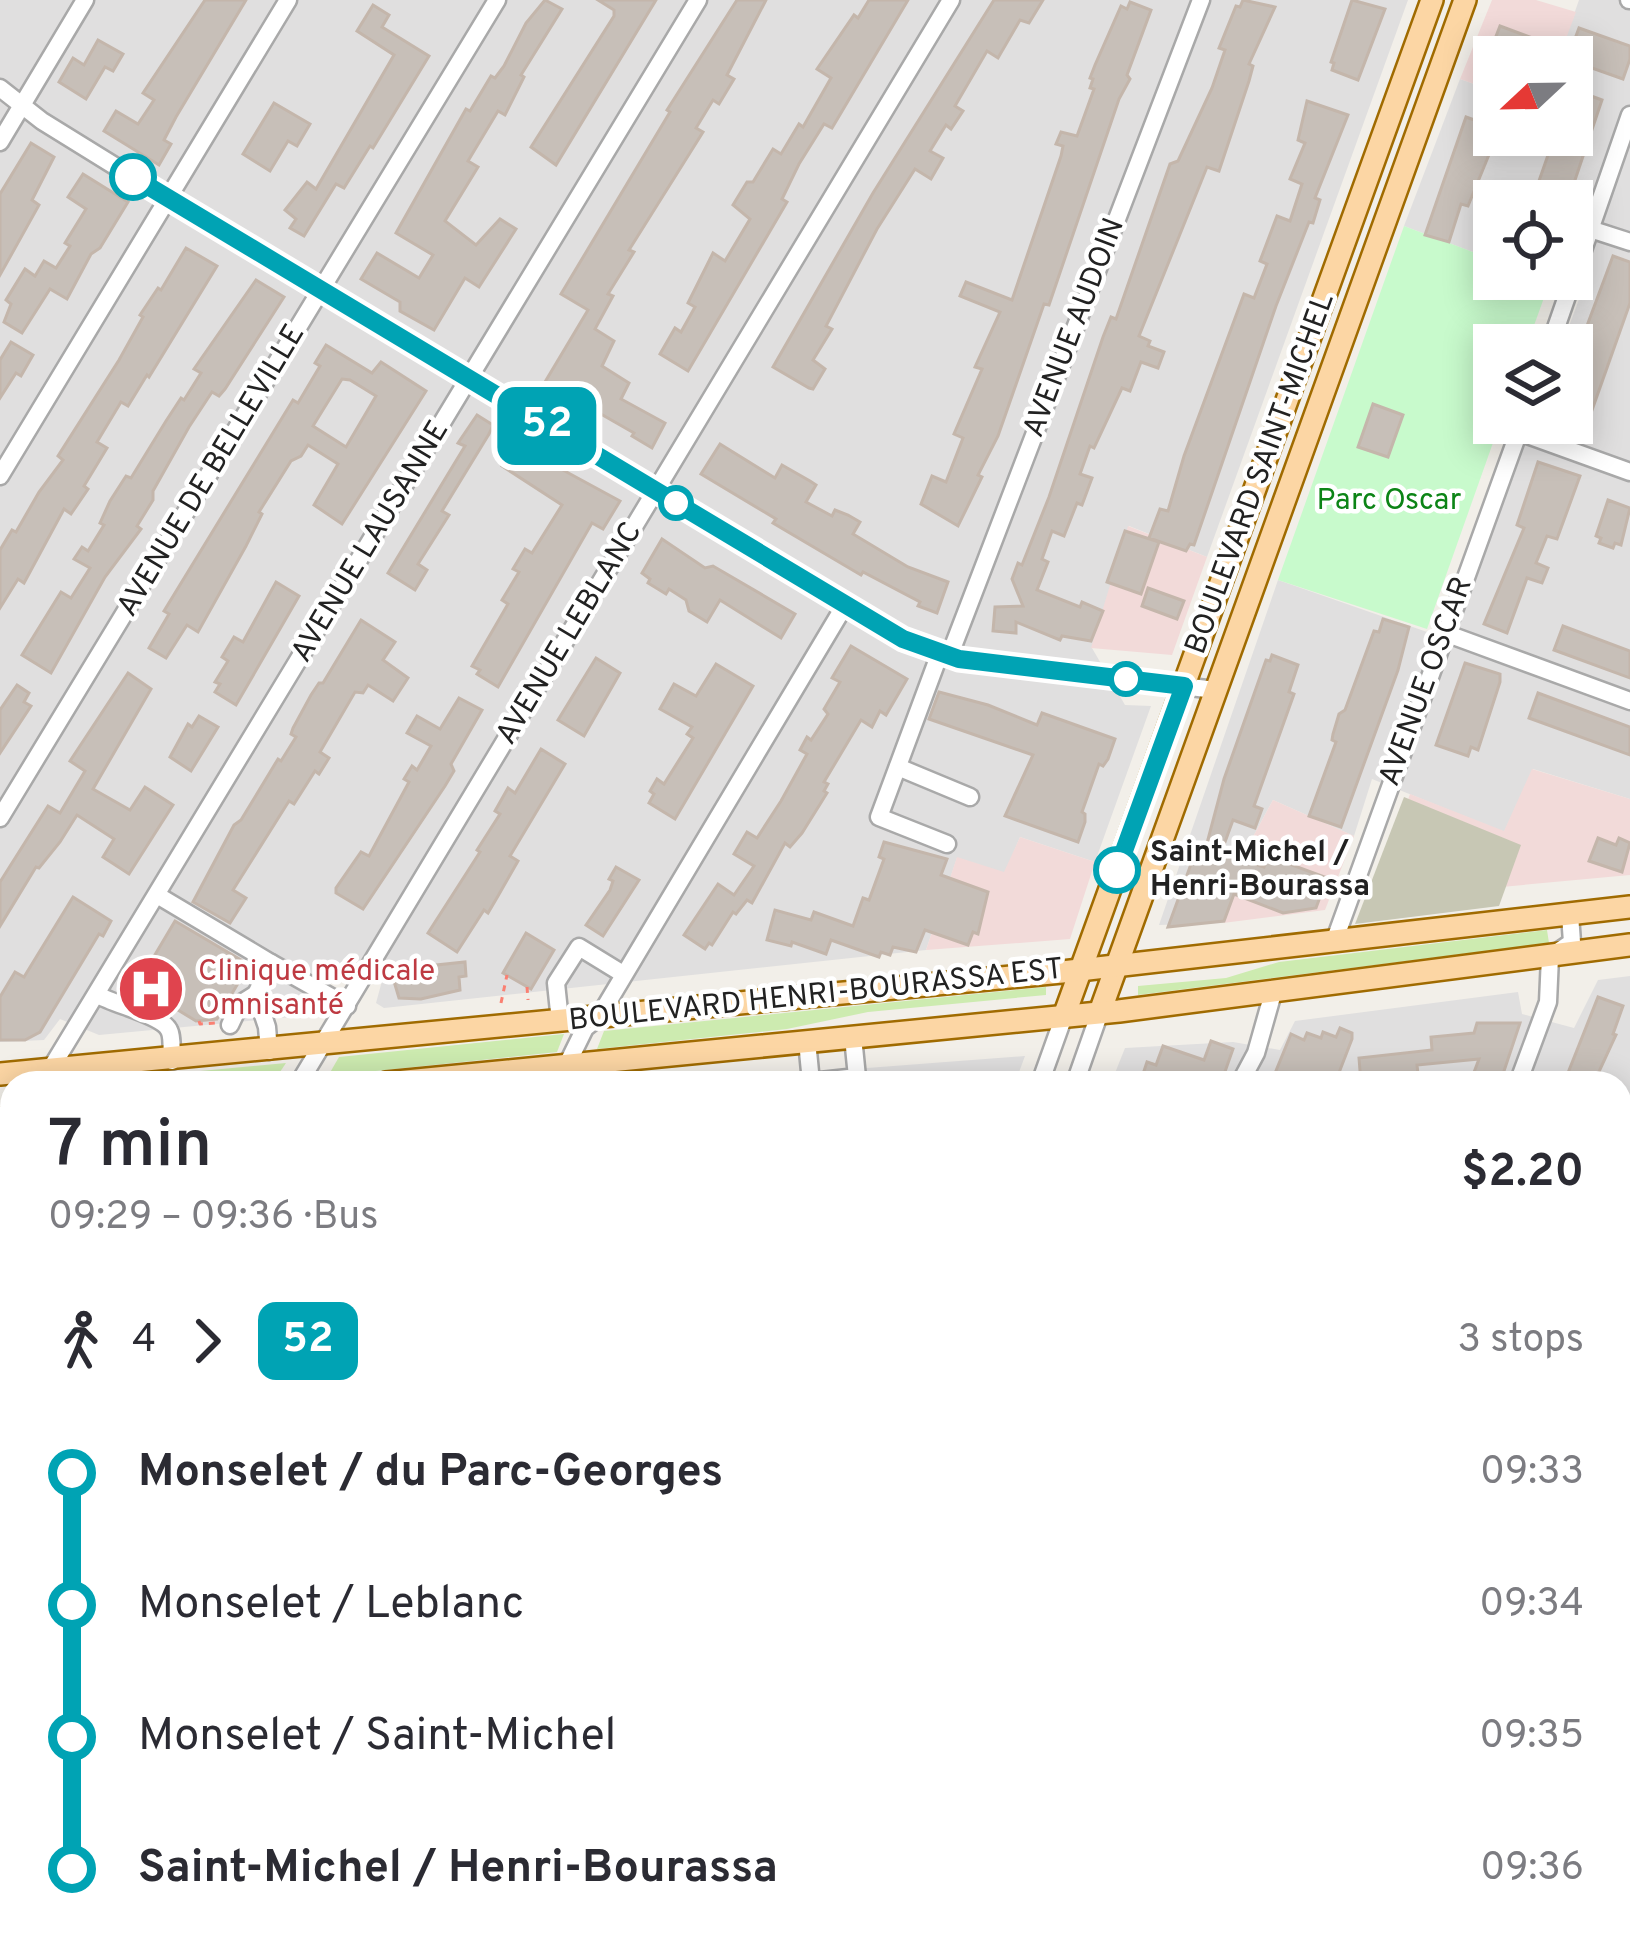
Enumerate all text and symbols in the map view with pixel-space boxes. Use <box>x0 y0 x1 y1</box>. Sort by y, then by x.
north arrow <box>1473 36 1593 156</box>
map controls <box>1473 36 1593 444</box>
unlabelled marker <box>111 155 155 199</box>
button: locate <box>1473 180 1593 300</box>
street label: AVENUE AUDOIN <box>1016 213 1134 443</box>
street label: BOULEVARD SAINT-MICHEL <box>1178 288 1344 660</box>
street label: AVENUE DE BELLEVILLE <box>110 318 314 624</box>
button: layers <box>1473 324 1593 444</box>
line badge: 52 <box>493 387 601 465</box>
text: 52 <box>521 399 573 452</box>
street label: AVENUE LAUSANNE <box>284 414 458 670</box>
park label: Parc Oscar <box>1317 483 1462 520</box>
unlabelled marker <box>660 487 692 519</box>
street label: AVENUE LEBLANC <box>489 516 651 752</box>
street label: AVENUE OSCAR <box>1372 572 1482 792</box>
unlabelled marker <box>1110 663 1142 695</box>
place label: Saint-Michel / Henri-Bourassa <box>1150 835 1370 906</box>
marker: Saint-Michel / Henri-Bourassa <box>1095 848 1139 892</box>
street label: BOULEVARD HENRI-BOURASSA EST <box>567 952 1065 1040</box>
hospital icon: Clinique médicale Omnisanté <box>116 954 186 1024</box>
place label: Clinique médicale Omnisanté <box>198 954 435 1025</box>
text: 7 min <box>48 1107 212 1190</box>
text: $2.20 <box>1461 1145 1584 1202</box>
text: 09:29 – 09:36 · Bus <box>48 1194 379 1243</box>
icon: walk <box>48 1308 114 1374</box>
icon: forward <box>174 1308 240 1374</box>
text: 52 <box>282 1314 334 1367</box>
text: 4 <box>132 1317 156 1366</box>
text: 3 stops <box>1458 1317 1584 1366</box>
text: Monselet / du Parc-Georges <box>138 1445 723 1502</box>
text: 09:33 <box>1480 1449 1584 1498</box>
text: Monselet / Leblanc <box>138 1577 524 1634</box>
text: 09:34 <box>1479 1581 1584 1630</box>
text: Monselet / Saint-Michel <box>138 1709 616 1766</box>
text: 09:35 <box>1479 1713 1584 1762</box>
text: Saint-Michel / Henri-Bourassa <box>138 1841 778 1898</box>
text: 09:36 <box>1480 1845 1584 1894</box>

